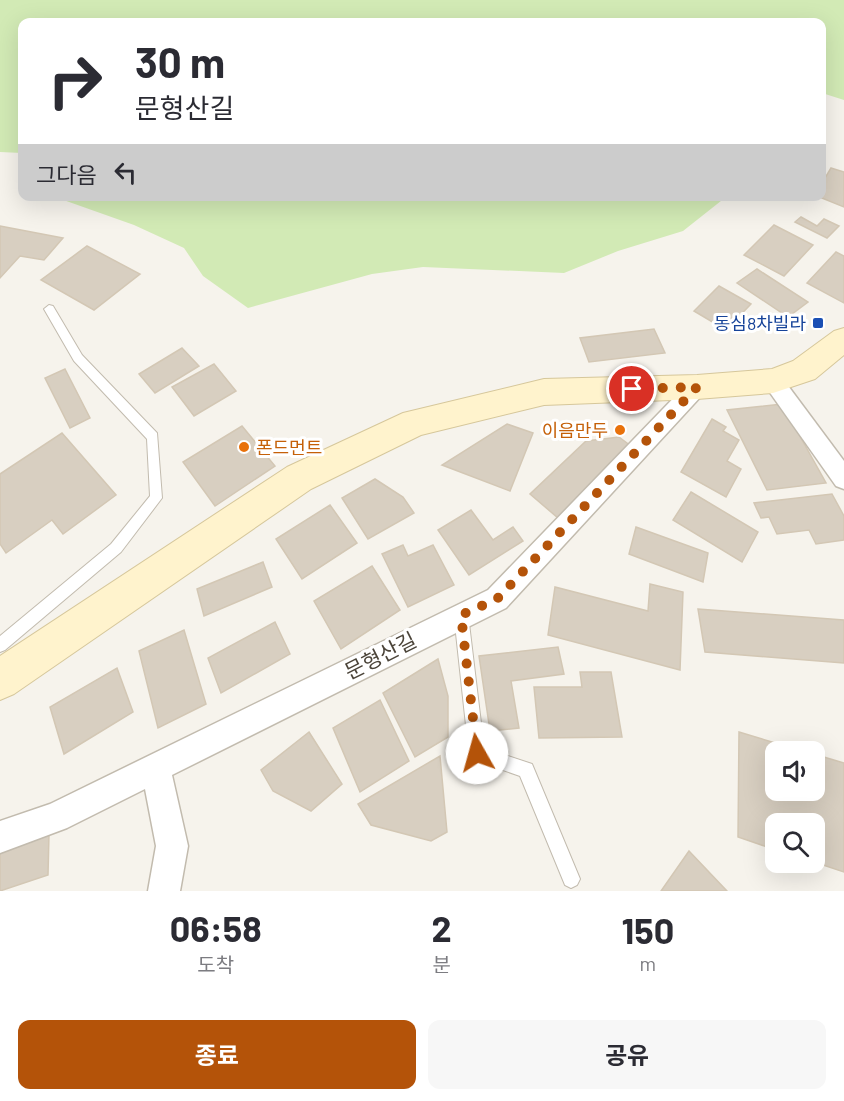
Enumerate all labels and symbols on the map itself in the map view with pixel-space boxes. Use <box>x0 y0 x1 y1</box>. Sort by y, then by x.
place label: 동심8차빌라 <box>714 312 806 334</box>
marker: 동심8차빌라 <box>811 316 825 330</box>
pin <box>606 363 657 414</box>
place label: 이음만두 <box>542 419 608 441</box>
marker: 이음만두 <box>613 423 627 437</box>
place label: 폰드먼트 <box>256 436 322 458</box>
marker: 폰드먼트 <box>237 440 251 454</box>
street label: 문형산길 <box>340 626 420 684</box>
position arrow <box>445 721 509 785</box>

